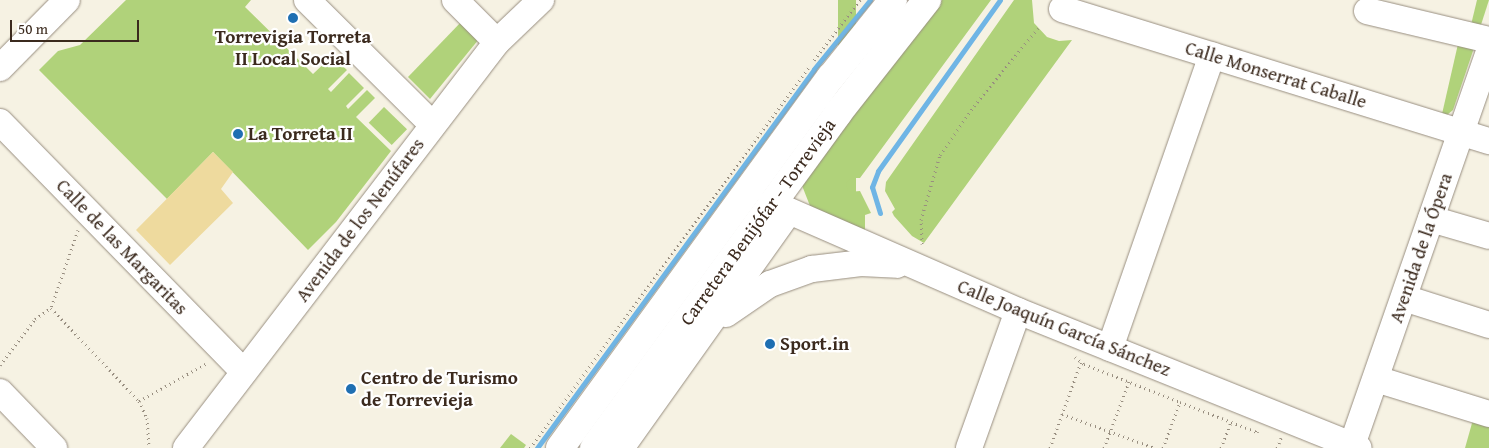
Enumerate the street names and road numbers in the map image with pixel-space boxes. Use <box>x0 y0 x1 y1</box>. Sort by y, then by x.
street label: Calle Monserrat Caballe <box>1183 37 1369 113</box>
street label: Carretera Benijófar - Torrevieja <box>675 114 841 330</box>
street label: Avenida de los Nenúfares <box>291 134 429 306</box>
street label: Avenida de la Ópera <box>1385 170 1457 326</box>
street label: Calle de las Margaritas <box>51 174 193 320</box>
street label: Calle Joaquín García Sánchez <box>954 275 1174 381</box>

